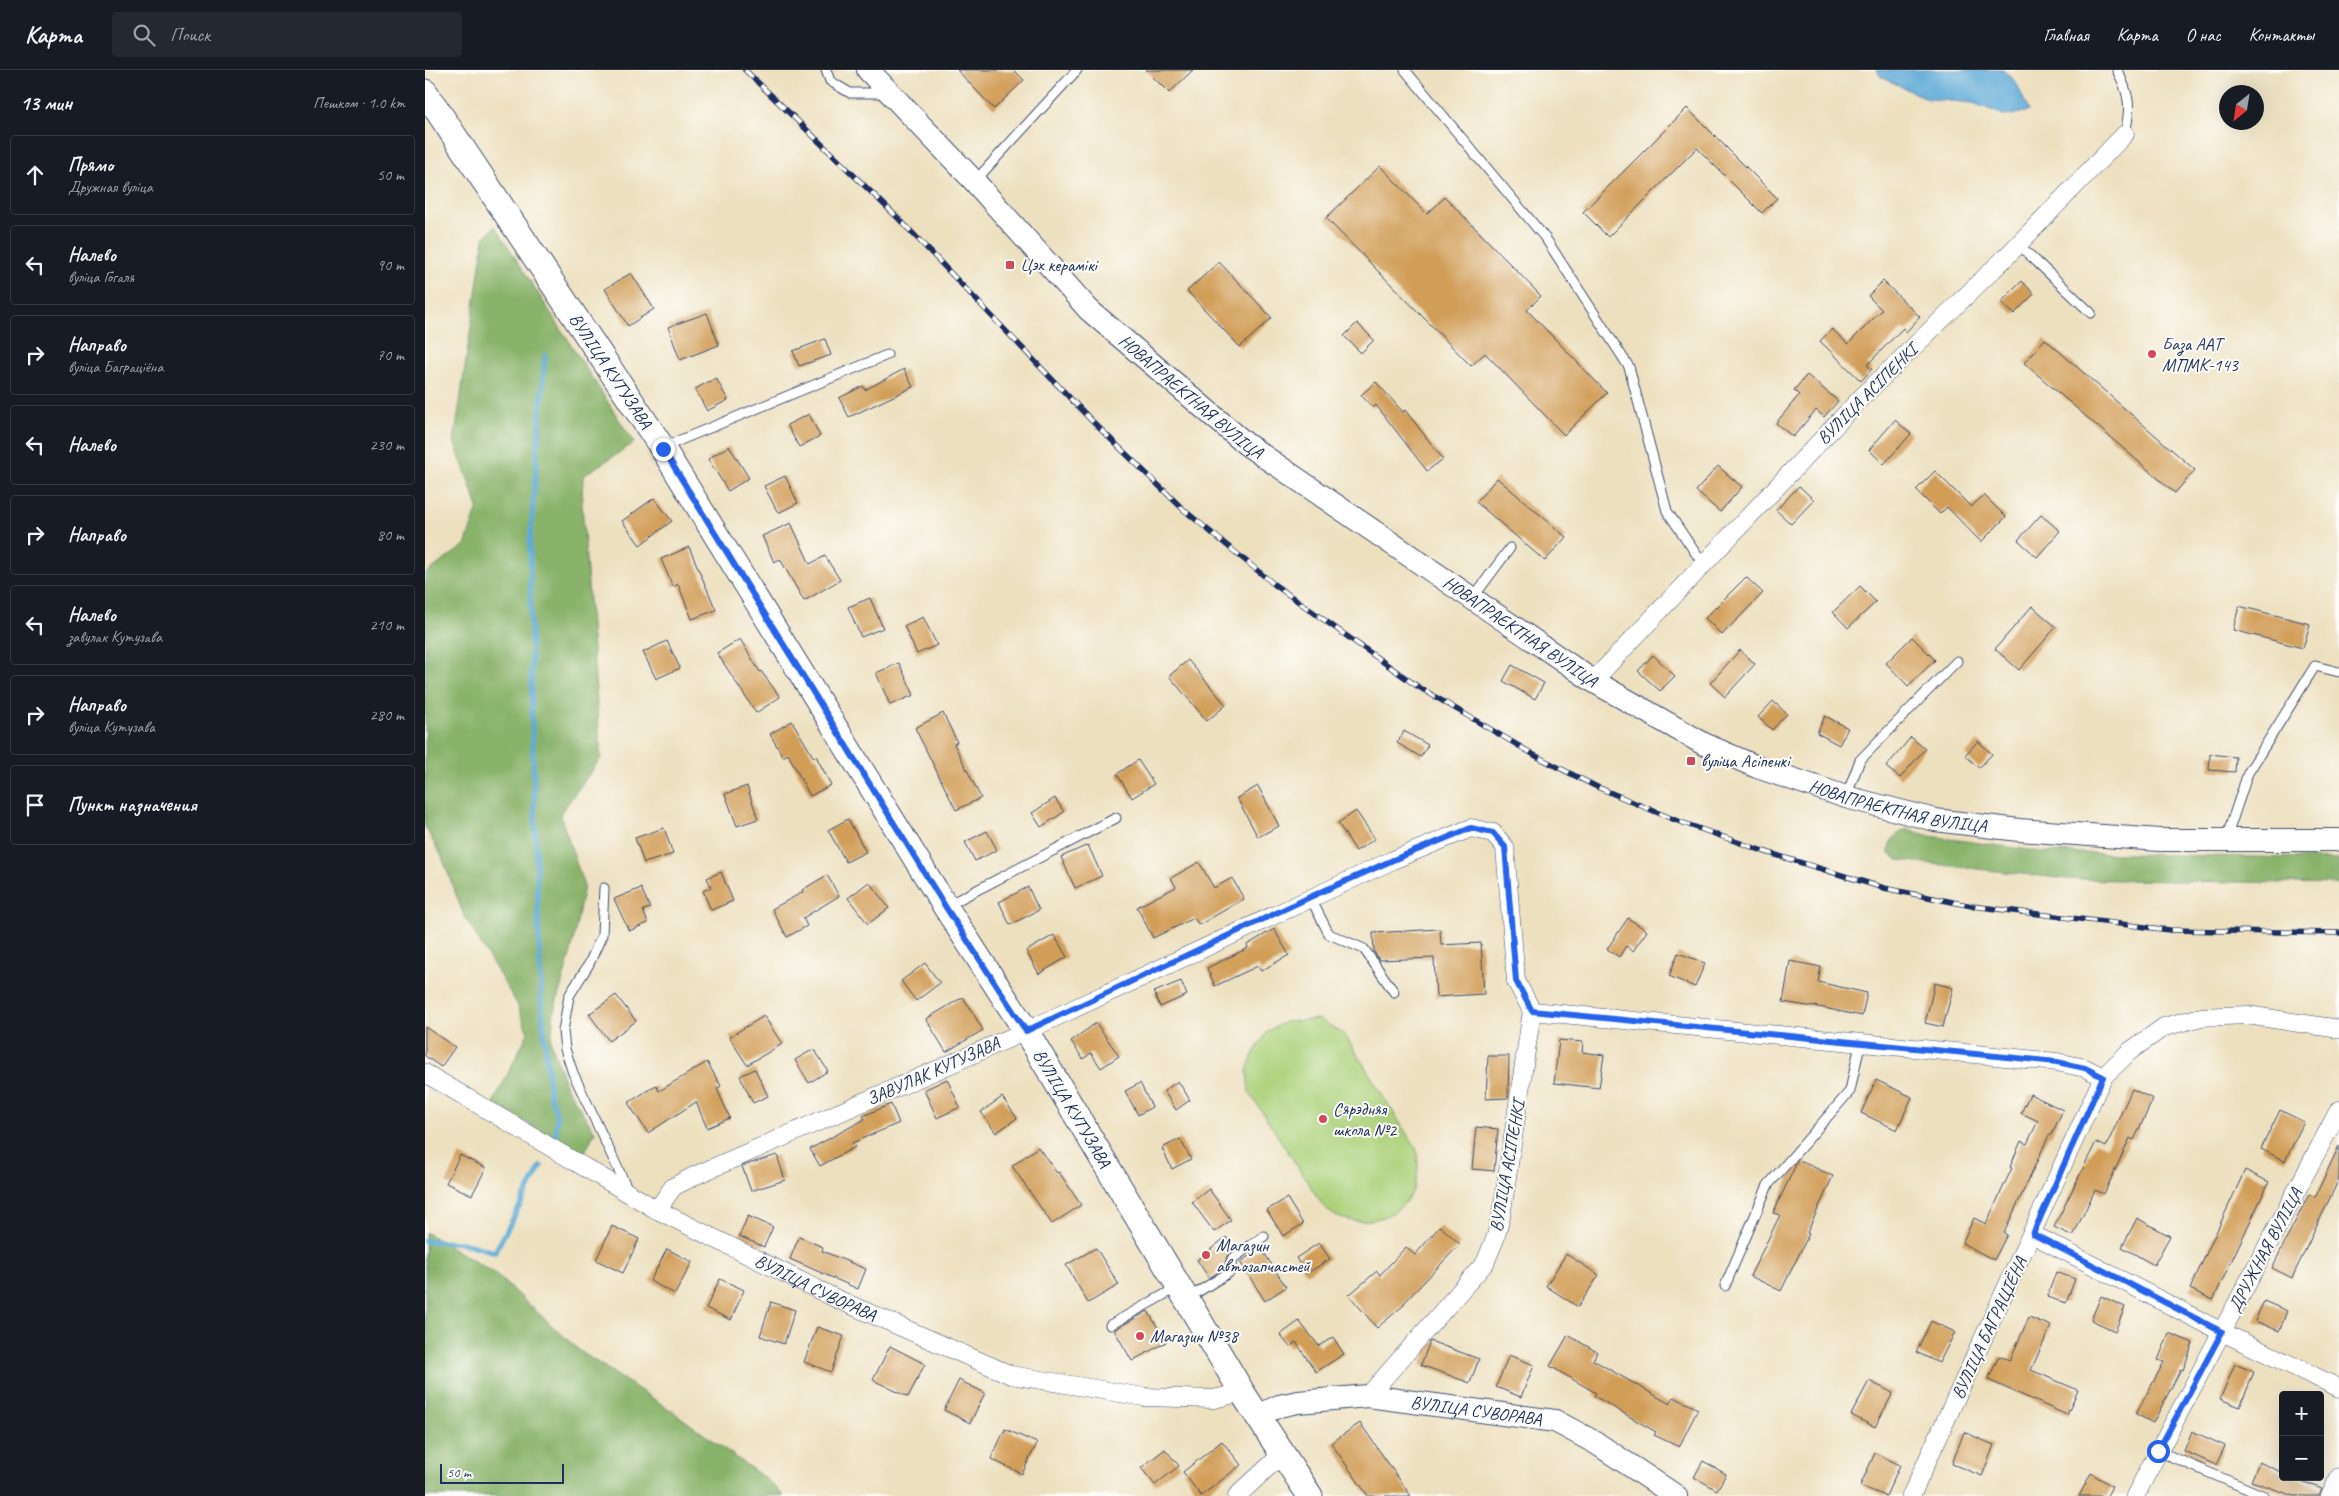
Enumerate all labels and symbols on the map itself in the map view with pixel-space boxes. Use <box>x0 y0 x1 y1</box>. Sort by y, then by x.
north arrow <box>2219 85 2264 130</box>
place label: Цэх керамікі <box>1020 254 1100 276</box>
marker: Цэх керамікі <box>1004 259 1016 271</box>
street label: ВУЛІЦА КУТУЗАВА <box>564 309 658 433</box>
street label: НОВАПРАЕКТНАЯ ВУЛІЦА <box>1114 329 1268 464</box>
place label: База ААТ МПМК-143 <box>2162 333 2240 376</box>
street label: ВУЛІЦА АСІПЕНКІ <box>1812 337 1924 449</box>
marker: База ААТ МПМК-143 <box>2146 348 2158 360</box>
route end <box>652 438 675 461</box>
street label: НОВАПРАЕКТНАЯ ВУЛІЦА <box>1439 571 1602 692</box>
place label: вуліца Асіпенкі <box>1701 750 1792 772</box>
marker: вуліца Асіпенкі <box>1685 755 1697 767</box>
street label: НОВАПРАЕКТНАЯ ВУЛІЦА <box>1806 774 1989 837</box>
street label: ЗАВУЛАК КУТУЗАВА <box>863 1031 1004 1110</box>
street label: ВУЛІЦА КУТУЗАВА <box>1028 1045 1117 1172</box>
street label: ВУЛІЦА АСІПЕНКІ <box>1485 1095 1530 1233</box>
place label: Сярэдняя школа №2 <box>1333 1098 1398 1141</box>
marker: Сярэдняя школа №2 <box>1317 1113 1329 1125</box>
street label: ДРУЖНАЯ ВУЛІЦА <box>2223 1184 2307 1316</box>
place label: Магазин автозапчастей <box>1216 1234 1311 1277</box>
street label: ВУЛІЦА СУВОРАВА <box>751 1249 881 1326</box>
marker: Магазин автозапчастей <box>1200 1249 1212 1261</box>
street label: ВУЛІЦА БАГРАЦІЁНА <box>1947 1253 2032 1402</box>
place label: Магазин №38 <box>1150 1325 1240 1348</box>
marker: Магазин №38 <box>1134 1330 1146 1342</box>
street label: ВУЛІЦА СУВОРАВА <box>1409 1391 1544 1430</box>
route start <box>2147 1440 2170 1463</box>
scale bar <box>440 1461 564 1484</box>

